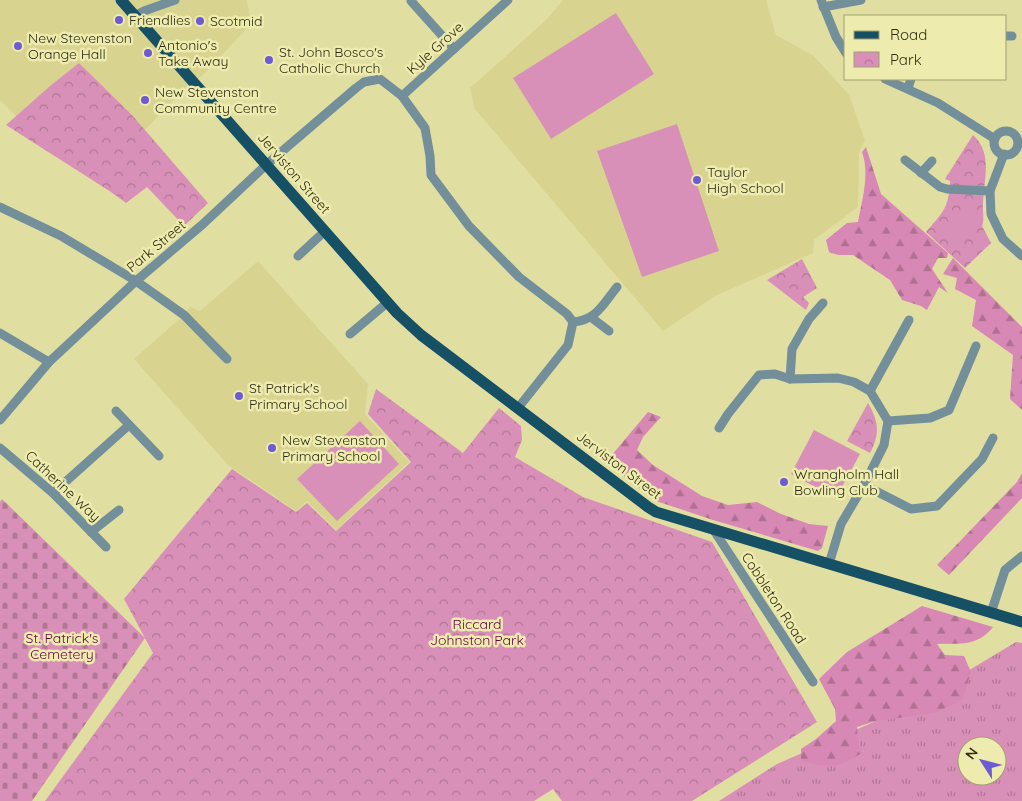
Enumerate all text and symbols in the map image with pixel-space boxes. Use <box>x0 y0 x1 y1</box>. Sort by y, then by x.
place label: Friendlies <box>129 11 190 29</box>
place label: Scotmid <box>210 12 263 30</box>
marker: Friendlies <box>113 14 125 26</box>
marker: Scotmid <box>194 15 206 27</box>
legend <box>844 15 1007 80</box>
street label: Kyle Grove <box>403 18 467 78</box>
text: Road <box>890 25 927 44</box>
place label: New Stevenston Orange Hall <box>28 29 132 63</box>
place label: Antonio's Take Away <box>158 36 228 70</box>
marker: New Stevenston Orange Hall <box>12 40 24 52</box>
place label: St. John Bosco's Catholic Church <box>279 43 383 77</box>
marker: Antonio's Take Away <box>142 47 154 59</box>
text: Park <box>890 50 922 69</box>
marker: St. John Bosco's Catholic Church <box>263 54 275 66</box>
place label: New Stevenston Community Centre <box>155 83 277 117</box>
marker: New Stevenston Community Centre <box>139 94 151 106</box>
street label: Jerviston Street <box>254 128 335 218</box>
place label: Taylor High School <box>707 163 784 197</box>
marker: Taylor High School <box>691 174 703 186</box>
street label: Park Street <box>123 216 189 276</box>
place label: St Patrick's Primary School <box>249 379 347 413</box>
marker: St Patrick's Primary School <box>233 390 245 402</box>
street label: Jerviston Street <box>573 427 665 503</box>
place label: New Stevenston Primary School <box>282 431 386 465</box>
marker: New Stevenston Primary School <box>266 442 278 454</box>
street label: Catherine Way <box>22 447 104 525</box>
place label: Wrangholm Hall Bowling Club <box>794 465 899 499</box>
marker: Wrangholm Hall Bowling Club <box>778 476 790 488</box>
street label: Cobbleton Road <box>738 549 810 647</box>
park label: Riccard Johnston Park <box>430 615 524 649</box>
park label: St. Patrick's Cemetery <box>26 629 98 663</box>
north arrow <box>957 736 1007 786</box>
text: N <box>961 744 982 763</box>

